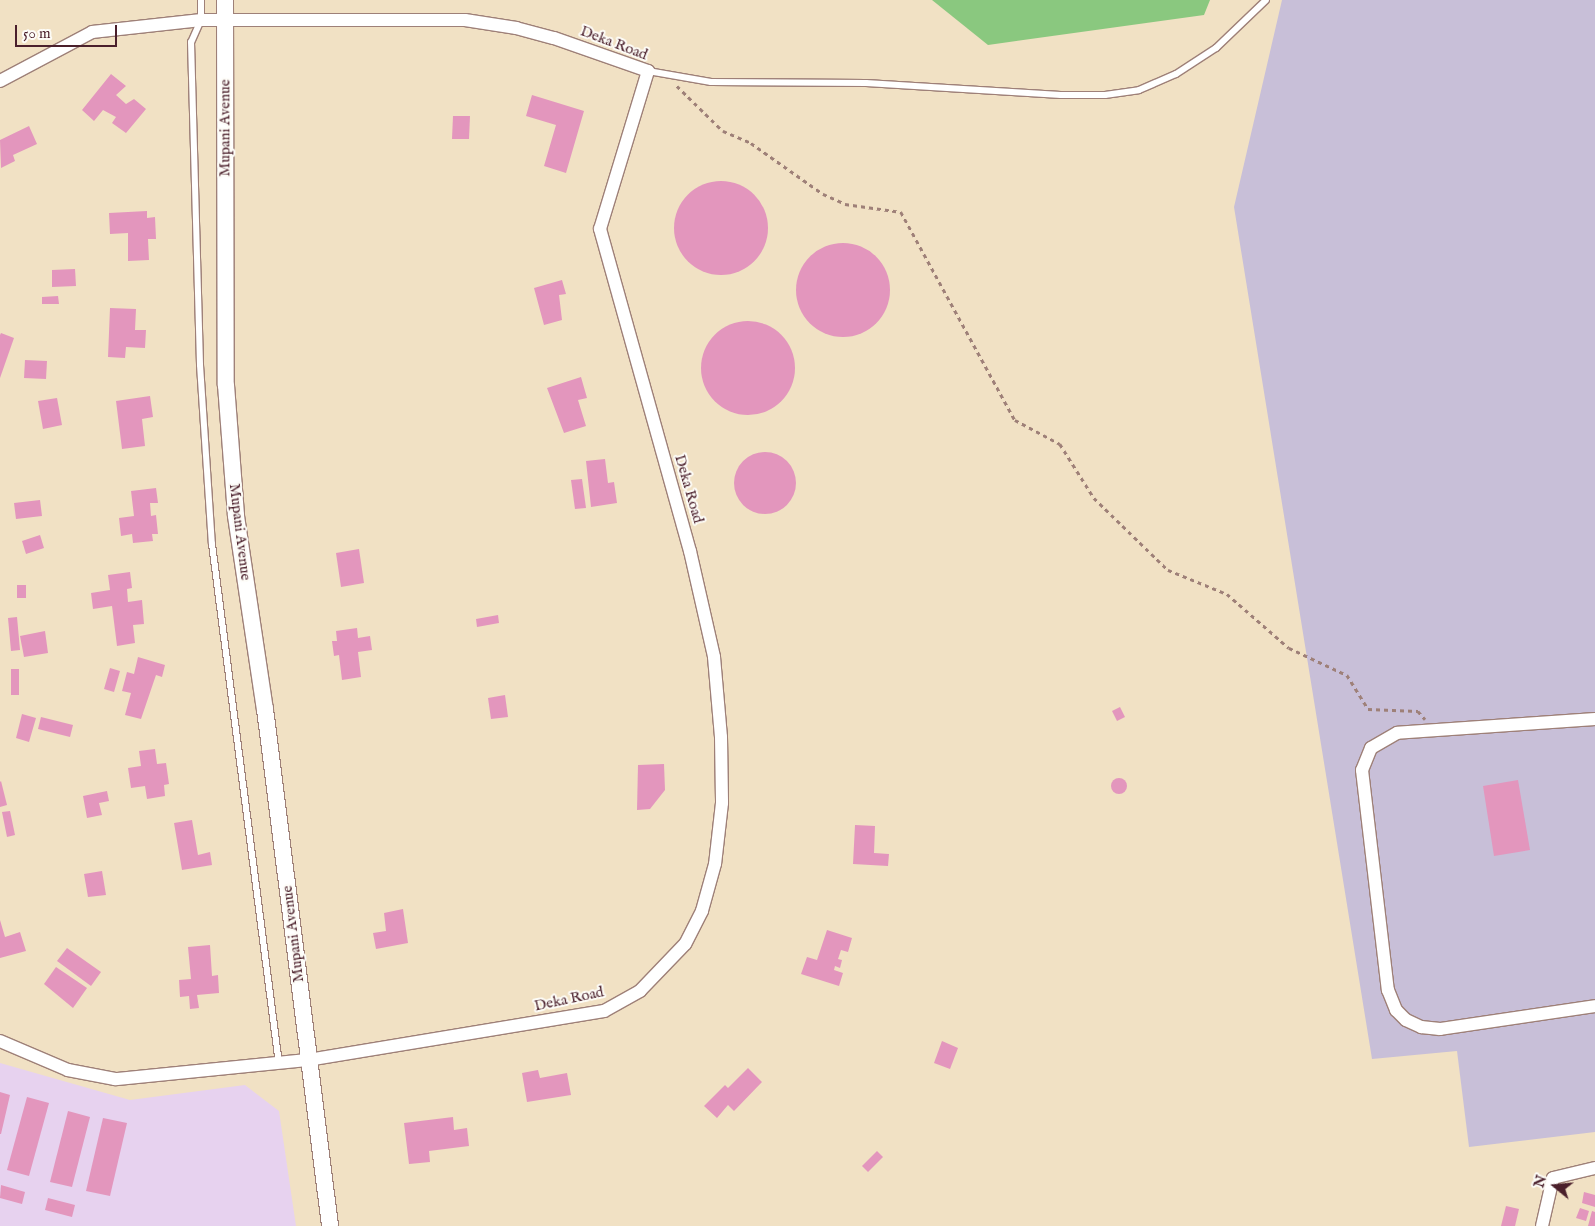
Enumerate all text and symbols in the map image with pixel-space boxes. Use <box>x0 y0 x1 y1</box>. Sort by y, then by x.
scale bar <box>18 15 120 47</box>
street label: Deka Road <box>578 22 650 64</box>
text: 50 m <box>23 24 51 43</box>
street label: Mupani Avenue <box>216 79 234 177</box>
street label: Deka Road <box>671 453 707 525</box>
street label: Mupani Avenue <box>225 483 255 581</box>
street label: Mupani Avenue <box>278 885 308 983</box>
street label: Deka Road <box>533 983 605 1015</box>
north arrow <box>1530 1161 1580 1211</box>
text: N <box>1530 1173 1551 1190</box>

